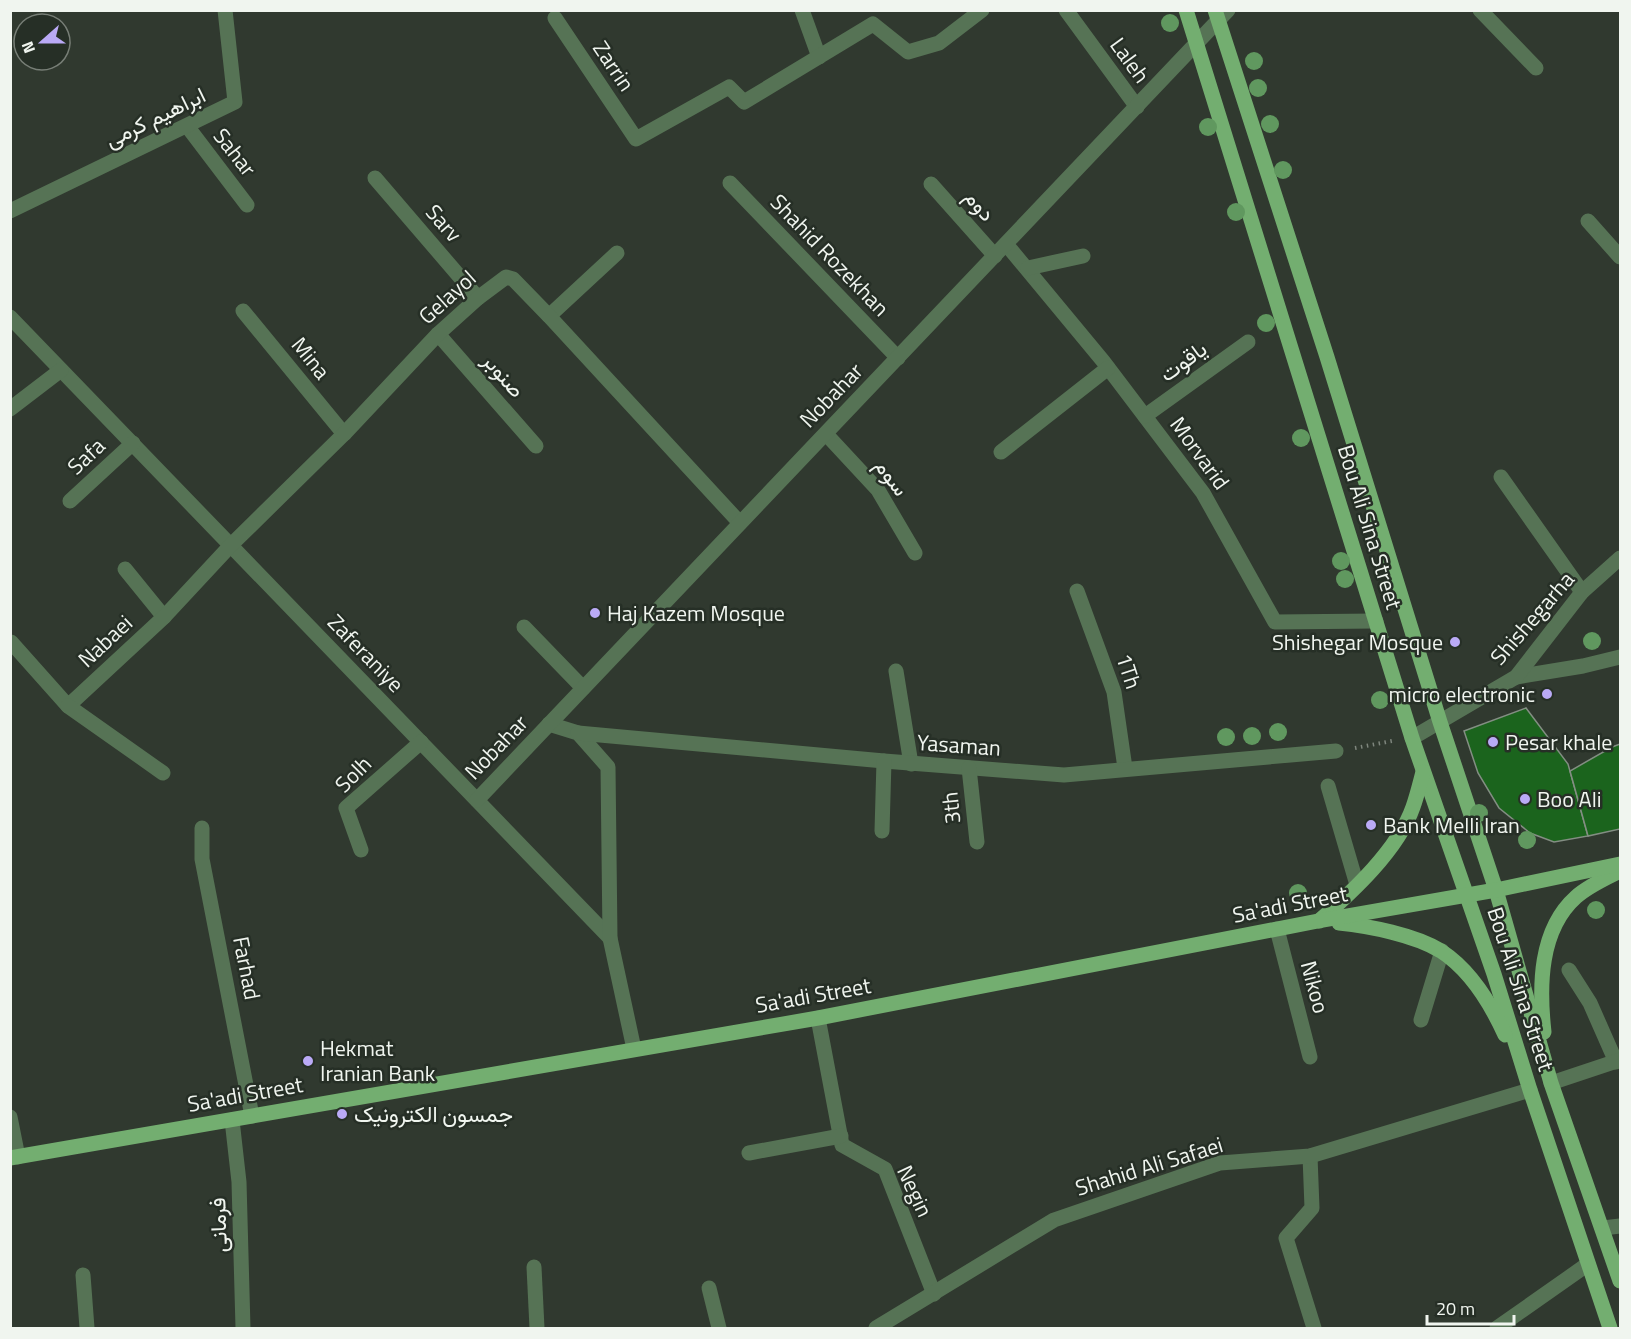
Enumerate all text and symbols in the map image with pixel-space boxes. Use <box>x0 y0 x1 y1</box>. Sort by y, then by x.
north arrow <box>12 12 72 72</box>
street label: Laleh <box>1102 30 1158 90</box>
street label: Zarrin <box>585 34 643 98</box>
text: N <box>15 38 41 57</box>
street label: ابراهیم کرمی <box>99 78 211 156</box>
street label: Sahar <box>205 120 265 184</box>
street label: دوم <box>956 181 1004 229</box>
street label: Shahid Rozekhan <box>763 186 897 324</box>
street label: Sarv <box>418 196 471 250</box>
street label: Gelayol <box>410 262 484 332</box>
street label: Mina <box>283 329 339 387</box>
street label: یاقوت <box>1152 332 1214 390</box>
street label: صنوبر <box>474 344 533 405</box>
street label: Nobahar <box>791 354 871 435</box>
street label: Morvarid <box>1162 409 1238 497</box>
street label: Safa <box>59 429 113 483</box>
street label: Bou Ali Sina Street <box>1329 440 1411 614</box>
street label: سوم <box>866 451 918 503</box>
street label: Shishegarha <box>1482 564 1582 672</box>
place label: Haj Kazem Mosque <box>607 596 785 630</box>
street label: Zaferaniye <box>320 606 412 700</box>
marker: Haj Kazem Mosque <box>588 606 602 620</box>
street label: Nabaei <box>70 607 140 675</box>
place label: Shishegar Mosque <box>1272 625 1443 659</box>
marker: Shishegar Mosque <box>1448 635 1462 649</box>
street label: 1Th <box>1107 649 1151 693</box>
place label: micro electronic <box>1389 677 1535 711</box>
marker: micro electronic <box>1540 687 1554 701</box>
street label: Nobahar <box>456 706 536 787</box>
street label: Yasaman <box>916 725 1002 765</box>
place label: Pesar khale <box>1505 725 1612 759</box>
marker: Pesar khale <box>1486 735 1500 749</box>
street label: Solh <box>327 748 379 800</box>
place label: Boo Ali <box>1537 782 1602 816</box>
street label: 3th <box>932 790 970 826</box>
marker: Boo Ali <box>1518 792 1532 806</box>
place label: Bank Melli Iran <box>1383 808 1520 842</box>
marker: Bank Melli Iran <box>1364 818 1378 832</box>
street label: Sa'adi Street <box>1230 876 1351 932</box>
street label: Bou Ali Sina Street <box>1478 903 1564 1076</box>
street label: Farhad <box>224 933 270 1003</box>
street label: Nikoo <box>1292 957 1338 1017</box>
street label: Sa'adi Street <box>753 968 874 1022</box>
place label: Hekmat Iranian Bank <box>320 1031 436 1090</box>
marker: Hekmat Iranian Bank <box>301 1054 315 1068</box>
street label: Sa'adi Street <box>185 1067 306 1121</box>
place label: جمسون الکترونیک <box>354 1097 513 1131</box>
marker: جمسون الکترونیک <box>335 1107 349 1121</box>
street label: Shahid Ali Safaei <box>1071 1127 1227 1205</box>
street label: Negin <box>888 1159 942 1223</box>
street label: فرمانی <box>200 1197 236 1253</box>
scale bar <box>1427 1288 1514 1326</box>
text: 20 m <box>1436 1295 1475 1322</box>

